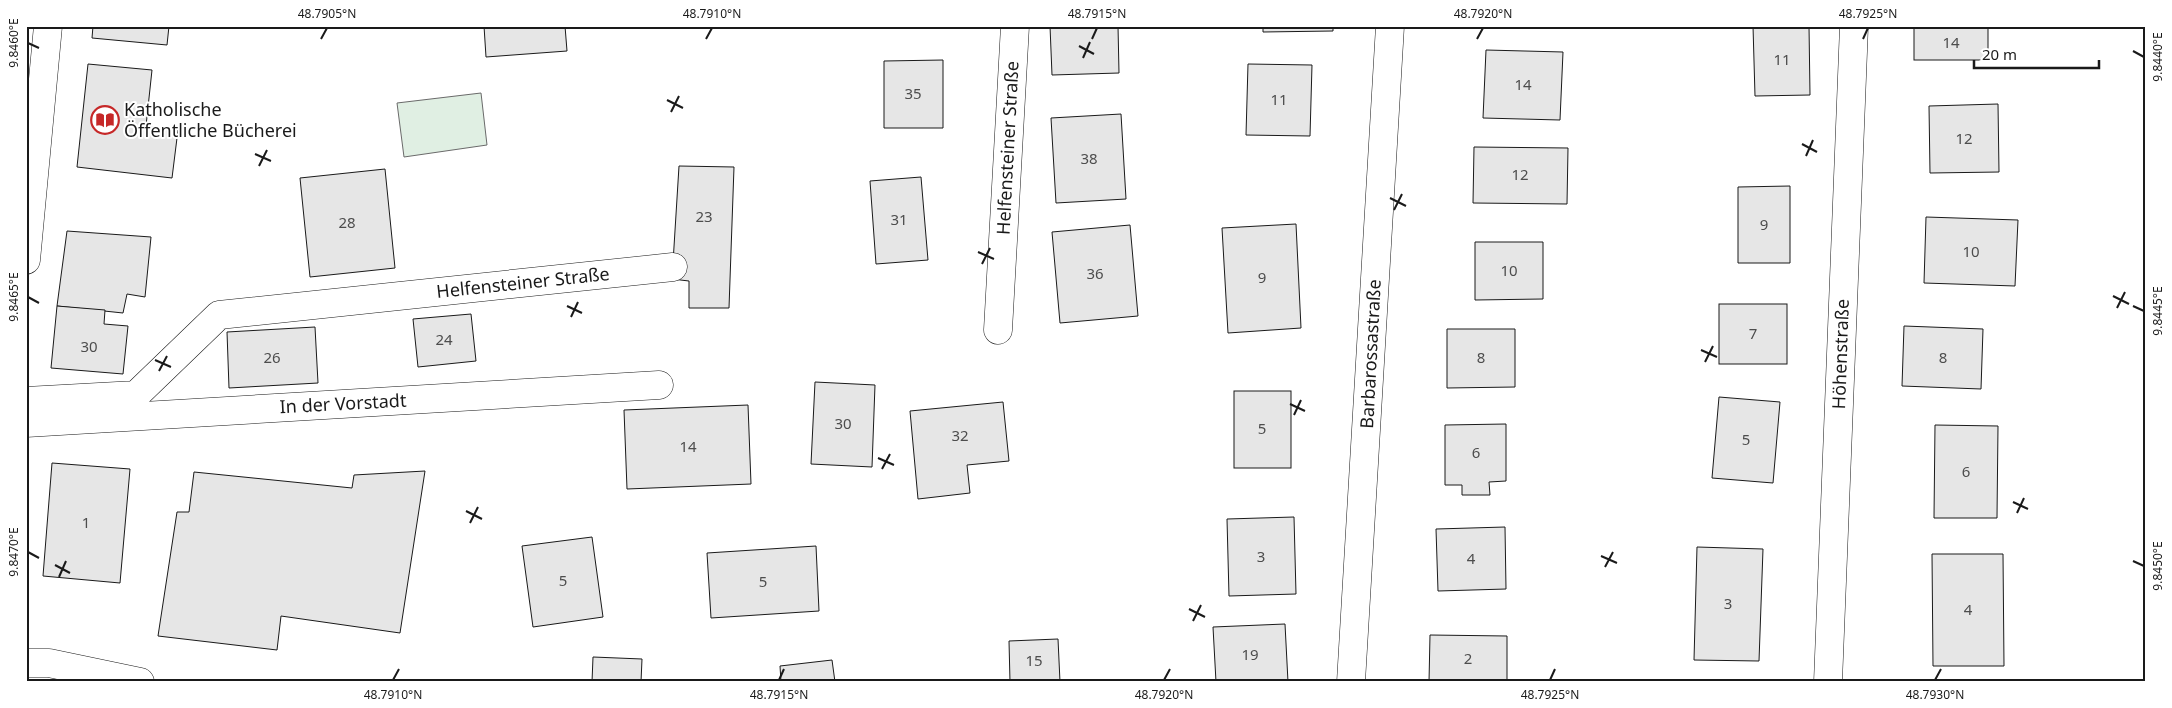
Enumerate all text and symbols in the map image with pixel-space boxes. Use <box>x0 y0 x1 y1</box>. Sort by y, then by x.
text: 48.7905°N <box>298 5 356 22</box>
text: 48.7910°N <box>683 5 741 22</box>
text: 48.7915°N <box>1068 5 1126 22</box>
text: 48.7920°N <box>1454 5 1512 22</box>
text: 48.7925°N <box>1839 5 1897 22</box>
text: 9.8460°E <box>5 18 22 68</box>
house number: 14 <box>1942 32 1960 52</box>
text: 9.8440°E <box>2149 32 2166 82</box>
scale bar <box>1974 38 2100 70</box>
text: 20 m <box>1982 44 2017 64</box>
house number: 11 <box>1773 49 1791 69</box>
street label: Helfensteiner Straße <box>990 60 1024 235</box>
house number: 14 <box>1514 74 1532 94</box>
house number: 35 <box>904 83 922 103</box>
house number: 11 <box>1270 89 1288 109</box>
place label: Katholische Öffentliche Bücherei <box>124 97 297 142</box>
library icon: Katholische Öffentliche Bücherei <box>90 105 120 135</box>
house number: 12 <box>1955 128 1973 148</box>
house number: 38 <box>1080 148 1098 168</box>
house number: 12 <box>1511 164 1529 184</box>
house number: 23 <box>695 206 713 226</box>
house number: 31 <box>890 209 908 229</box>
house number: 28 <box>338 212 356 232</box>
house number: 9 <box>1760 214 1768 234</box>
house number: 10 <box>1962 241 1980 261</box>
house number: 10 <box>1500 260 1518 280</box>
street label: Helfensteiner Straße <box>435 261 611 303</box>
house number: 36 <box>1086 263 1104 283</box>
house number: 9 <box>1258 267 1266 287</box>
text: 9.8465°E <box>5 272 22 322</box>
street label: Barbarossastraße <box>1354 279 1386 429</box>
text: 9.8445°E <box>2149 286 2166 336</box>
street label: Höhenstraße <box>1826 298 1854 410</box>
house number: 7 <box>1749 323 1757 343</box>
house number: 24 <box>435 329 453 349</box>
house number: 30 <box>80 336 98 356</box>
house number: 26 <box>263 347 281 367</box>
house number: 8 <box>1477 347 1485 367</box>
house number: 8 <box>1939 347 1947 367</box>
street label: In der Vorstadt <box>279 388 407 418</box>
house number: 30 <box>834 413 852 433</box>
house number: 5 <box>1258 418 1266 438</box>
house number: 32 <box>951 425 969 445</box>
house number: 5 <box>1742 429 1750 449</box>
house number: 14 <box>679 436 697 456</box>
house number: 6 <box>1472 442 1480 462</box>
house number: 6 <box>1962 461 1970 481</box>
house number: 1 <box>82 512 90 532</box>
text: 9.8470°E <box>5 527 22 577</box>
text: 9.8450°E <box>2149 541 2166 591</box>
house number: 3 <box>1257 546 1265 566</box>
house number: 4 <box>1467 548 1476 568</box>
house number: 5 <box>559 570 567 590</box>
house number: 5 <box>759 571 767 591</box>
house number: 3 <box>1724 593 1732 613</box>
house number: 4 <box>1964 599 1973 619</box>
house number: 19 <box>1241 644 1259 664</box>
house number: 2 <box>1464 648 1472 668</box>
house number: 15 <box>1025 650 1043 670</box>
text: 48.7910°N <box>364 686 422 703</box>
text: 48.7915°N <box>750 686 808 703</box>
text: 48.7920°N <box>1135 686 1193 703</box>
text: 48.7925°N <box>1521 686 1579 703</box>
text: 48.7930°N <box>1906 686 1964 703</box>

